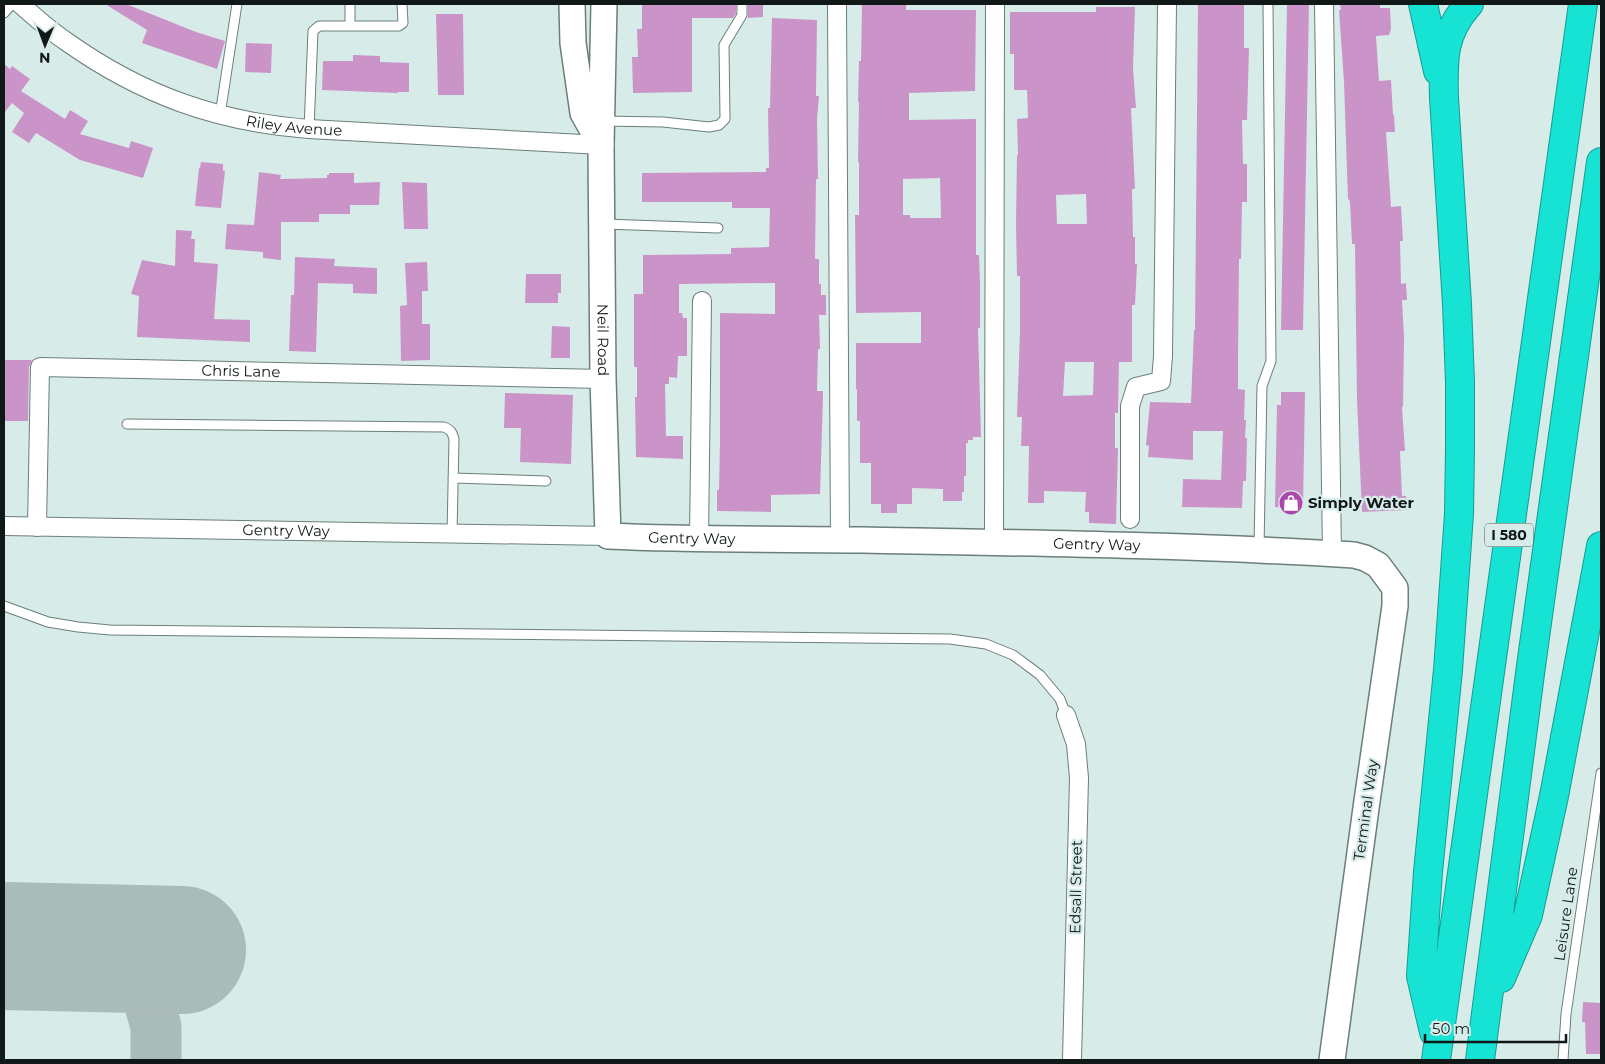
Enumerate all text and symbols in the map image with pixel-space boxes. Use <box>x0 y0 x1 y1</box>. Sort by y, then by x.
north arrow <box>20 20 70 70</box>
text: N <box>39 49 51 67</box>
street label: Riley Avenue <box>245 111 343 140</box>
street label: Neil Road <box>593 304 613 376</box>
street label: Chris Lane <box>201 360 281 381</box>
shop icon: Simply Water <box>1278 490 1304 516</box>
place label: Simply Water <box>1308 493 1415 512</box>
street label: Gentry Way <box>242 520 331 540</box>
road number: I 580 <box>1485 524 1533 546</box>
street label: Gentry Way <box>648 528 737 548</box>
street label: Gentry Way <box>1053 534 1142 555</box>
street label: Terminal Way <box>1349 757 1382 862</box>
street label: Edsall Street <box>1065 840 1086 934</box>
street label: Leisure Lane <box>1549 866 1582 962</box>
scale bar <box>1425 1012 1566 1044</box>
text: 50 m <box>1432 1019 1470 1038</box>

